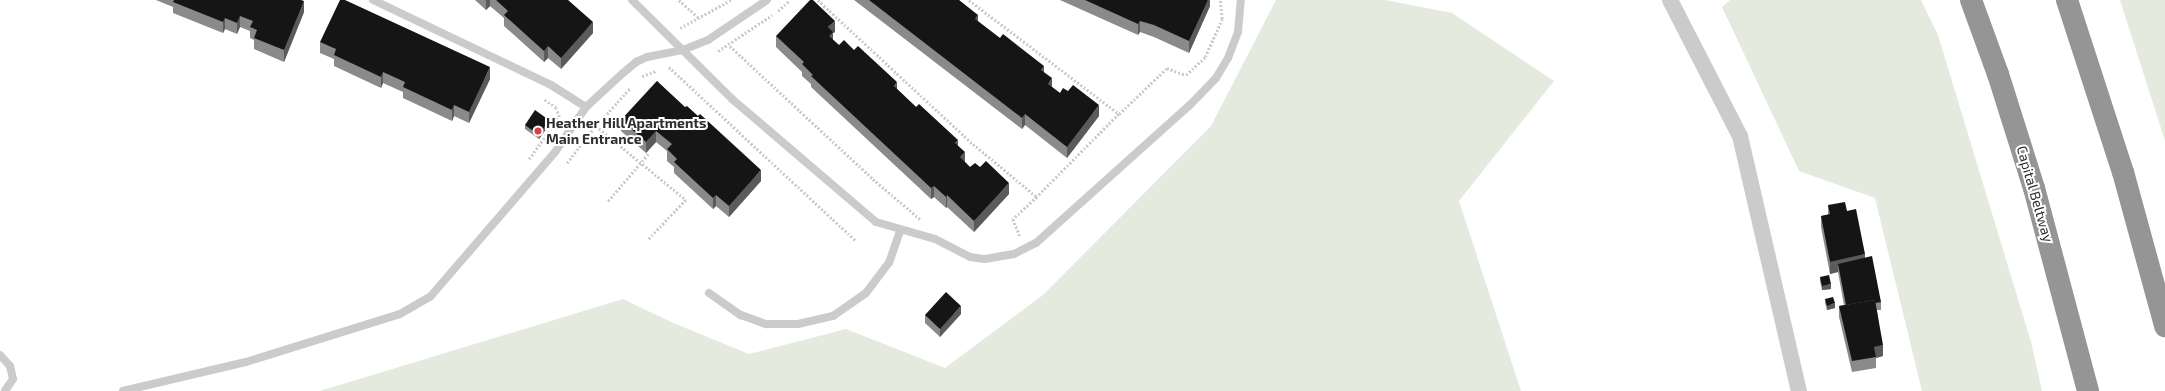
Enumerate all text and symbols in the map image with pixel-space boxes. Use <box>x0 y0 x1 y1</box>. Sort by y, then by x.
place label: Heather Hill Apartments Main Entrance <box>546 115 707 148</box>
marker: Heather Hill Apartments Main Entrance <box>533 126 543 136</box>
street label: Capital Beltway <box>2013 144 2057 244</box>

